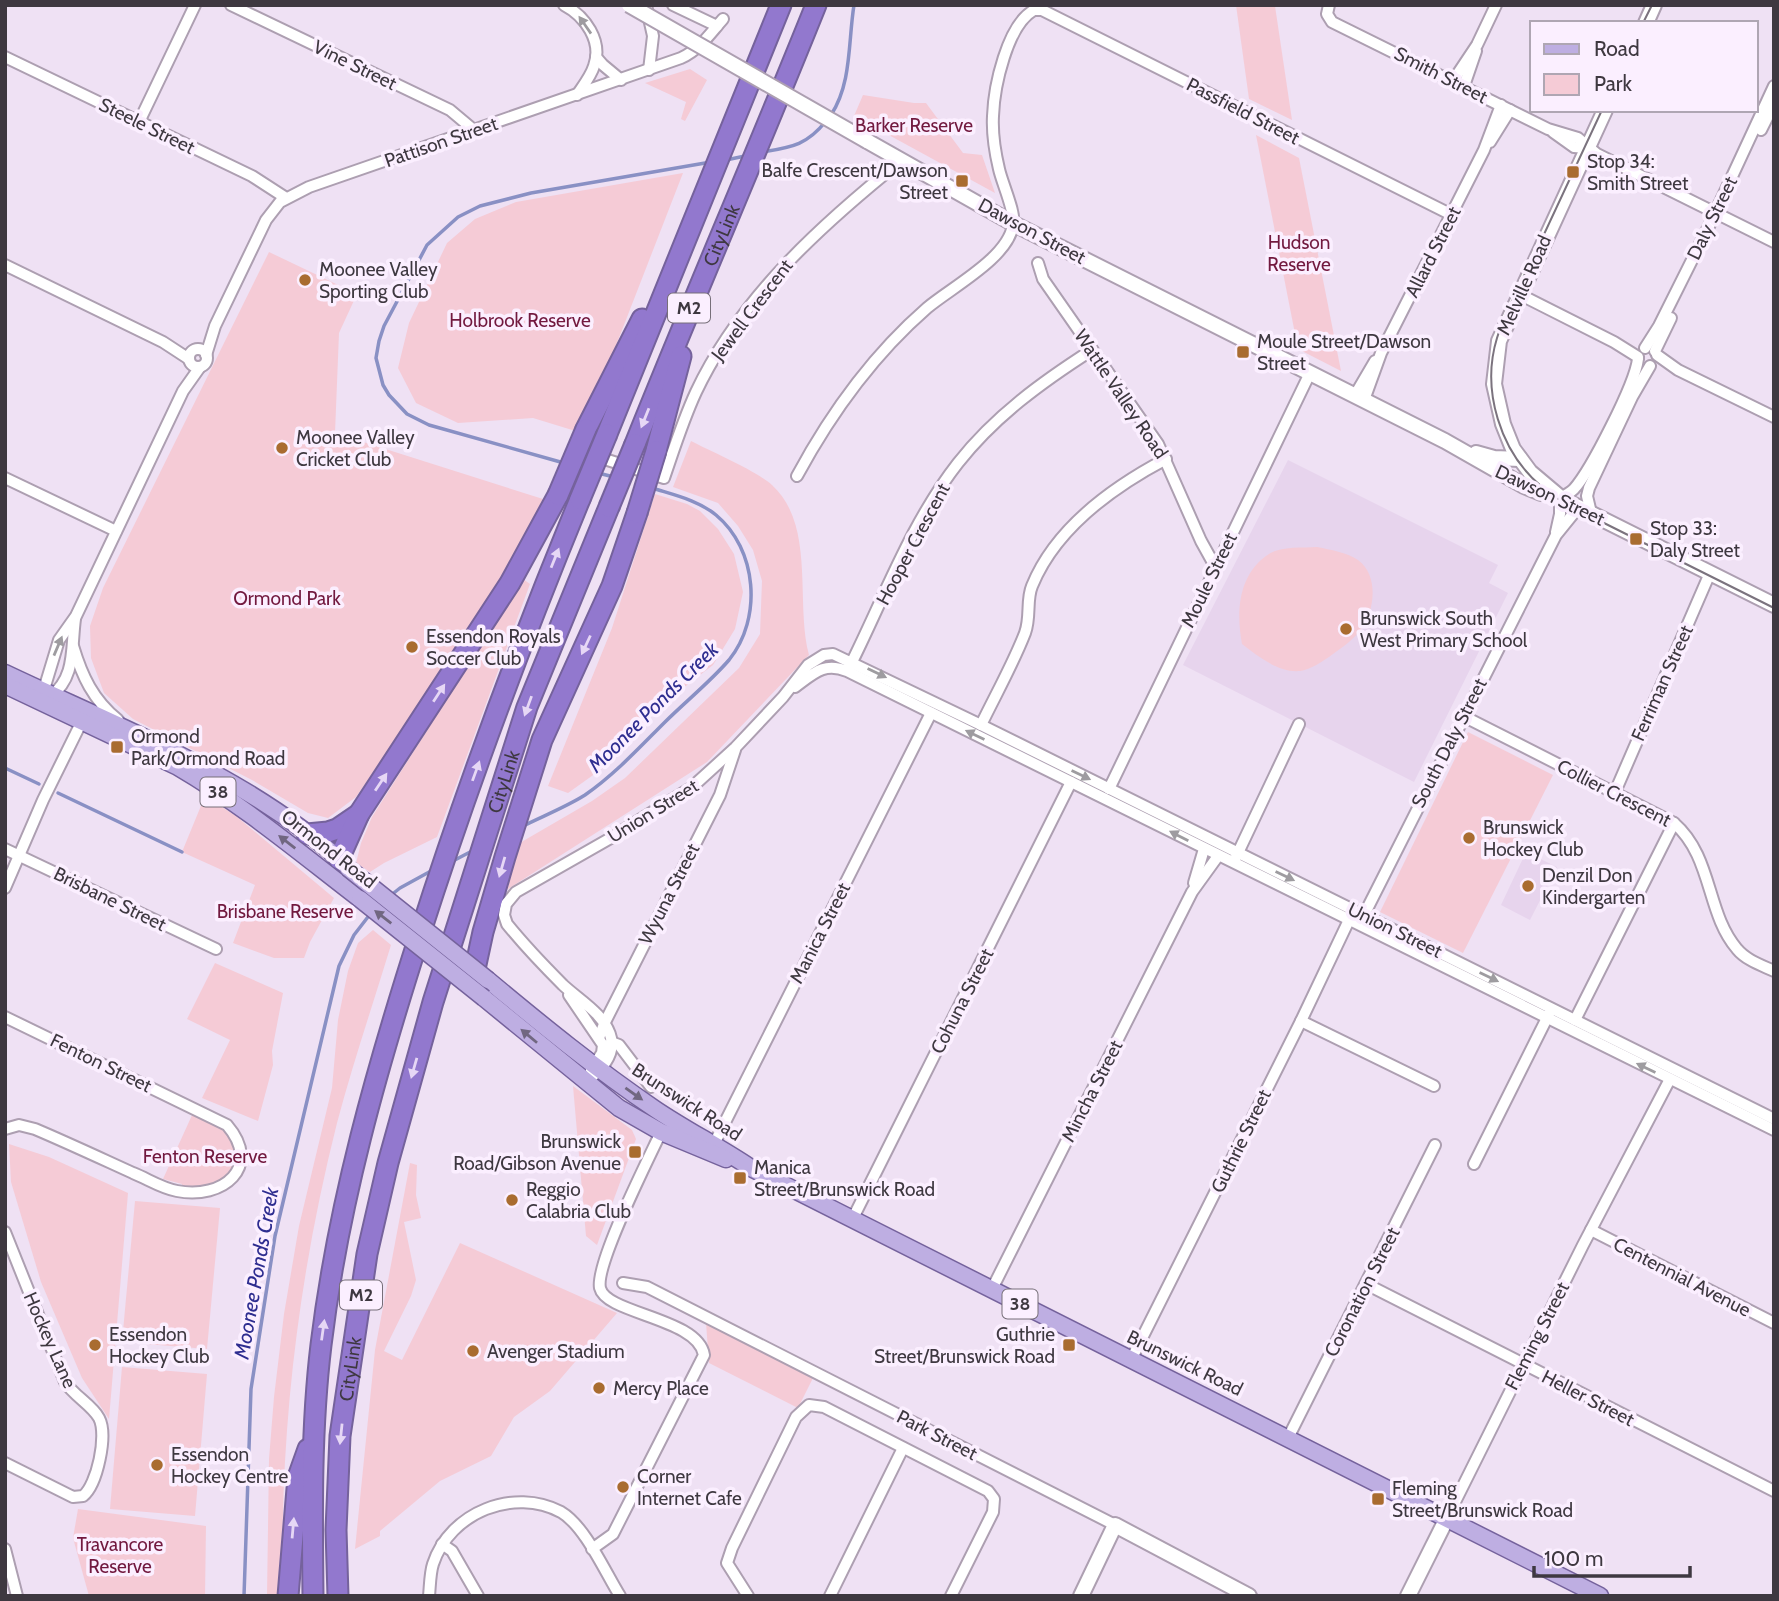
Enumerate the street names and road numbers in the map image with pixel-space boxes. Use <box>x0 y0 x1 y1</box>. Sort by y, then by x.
street label: Vine Street <box>310 35 401 95</box>
street label: Smith Street <box>1391 42 1492 109</box>
street label: Passfield Street <box>1183 73 1304 150</box>
street label: Steele Street <box>95 93 199 159</box>
street label: Pattison Street <box>381 112 501 172</box>
street label: Daly Street <box>1682 172 1742 263</box>
street label: Dawson Street <box>974 193 1090 269</box>
street label: CityLink <box>698 200 744 269</box>
street label: Allard Street <box>1400 202 1466 301</box>
street label: Melville Road <box>1492 232 1556 338</box>
street label: Jewell Crescent <box>706 254 798 366</box>
road number: M2 <box>668 294 710 322</box>
street label: Wattle Valley Road <box>1069 325 1173 463</box>
street label: Dawson Street <box>1492 460 1609 531</box>
street label: Hooper Crescent <box>871 479 955 609</box>
street label: Moule Street <box>1176 528 1242 631</box>
street label: Ferriman Street <box>1626 621 1698 744</box>
street label: South Daly Street <box>1406 674 1492 812</box>
street label: CityLink <box>482 747 524 816</box>
street label: Collier Crescent <box>1553 754 1675 832</box>
street label: Union Street <box>604 774 703 848</box>
road number: 38 <box>200 778 235 806</box>
street label: Ormond Road <box>277 805 381 893</box>
street label: Wyuna Street <box>634 839 705 948</box>
street label: Brisbane Street <box>50 862 171 936</box>
street label: Manica Street <box>785 878 855 987</box>
street label: Union Street <box>1344 897 1447 963</box>
street label: Cohuna Street <box>926 944 999 1057</box>
street label: Fenton Street <box>47 1029 156 1098</box>
street label: Mincha Street <box>1057 1036 1128 1146</box>
street label: Brunswick Road <box>628 1058 746 1146</box>
street label: Guthrie Street <box>1206 1085 1276 1196</box>
street label: Coronation Street <box>1319 1223 1405 1361</box>
street label: Centennial Avenue <box>1609 1232 1755 1322</box>
street label: Fleming Street <box>1500 1278 1574 1394</box>
road number: M2 <box>340 1280 382 1310</box>
street label: Hockey Lane <box>19 1288 82 1392</box>
road number: 38 <box>1002 1289 1038 1318</box>
street label: Brunswick Road <box>1123 1325 1247 1401</box>
street label: CityLink <box>334 1335 366 1403</box>
street label: Heller Street <box>1538 1365 1639 1431</box>
street label: Park Street <box>893 1405 982 1465</box>

